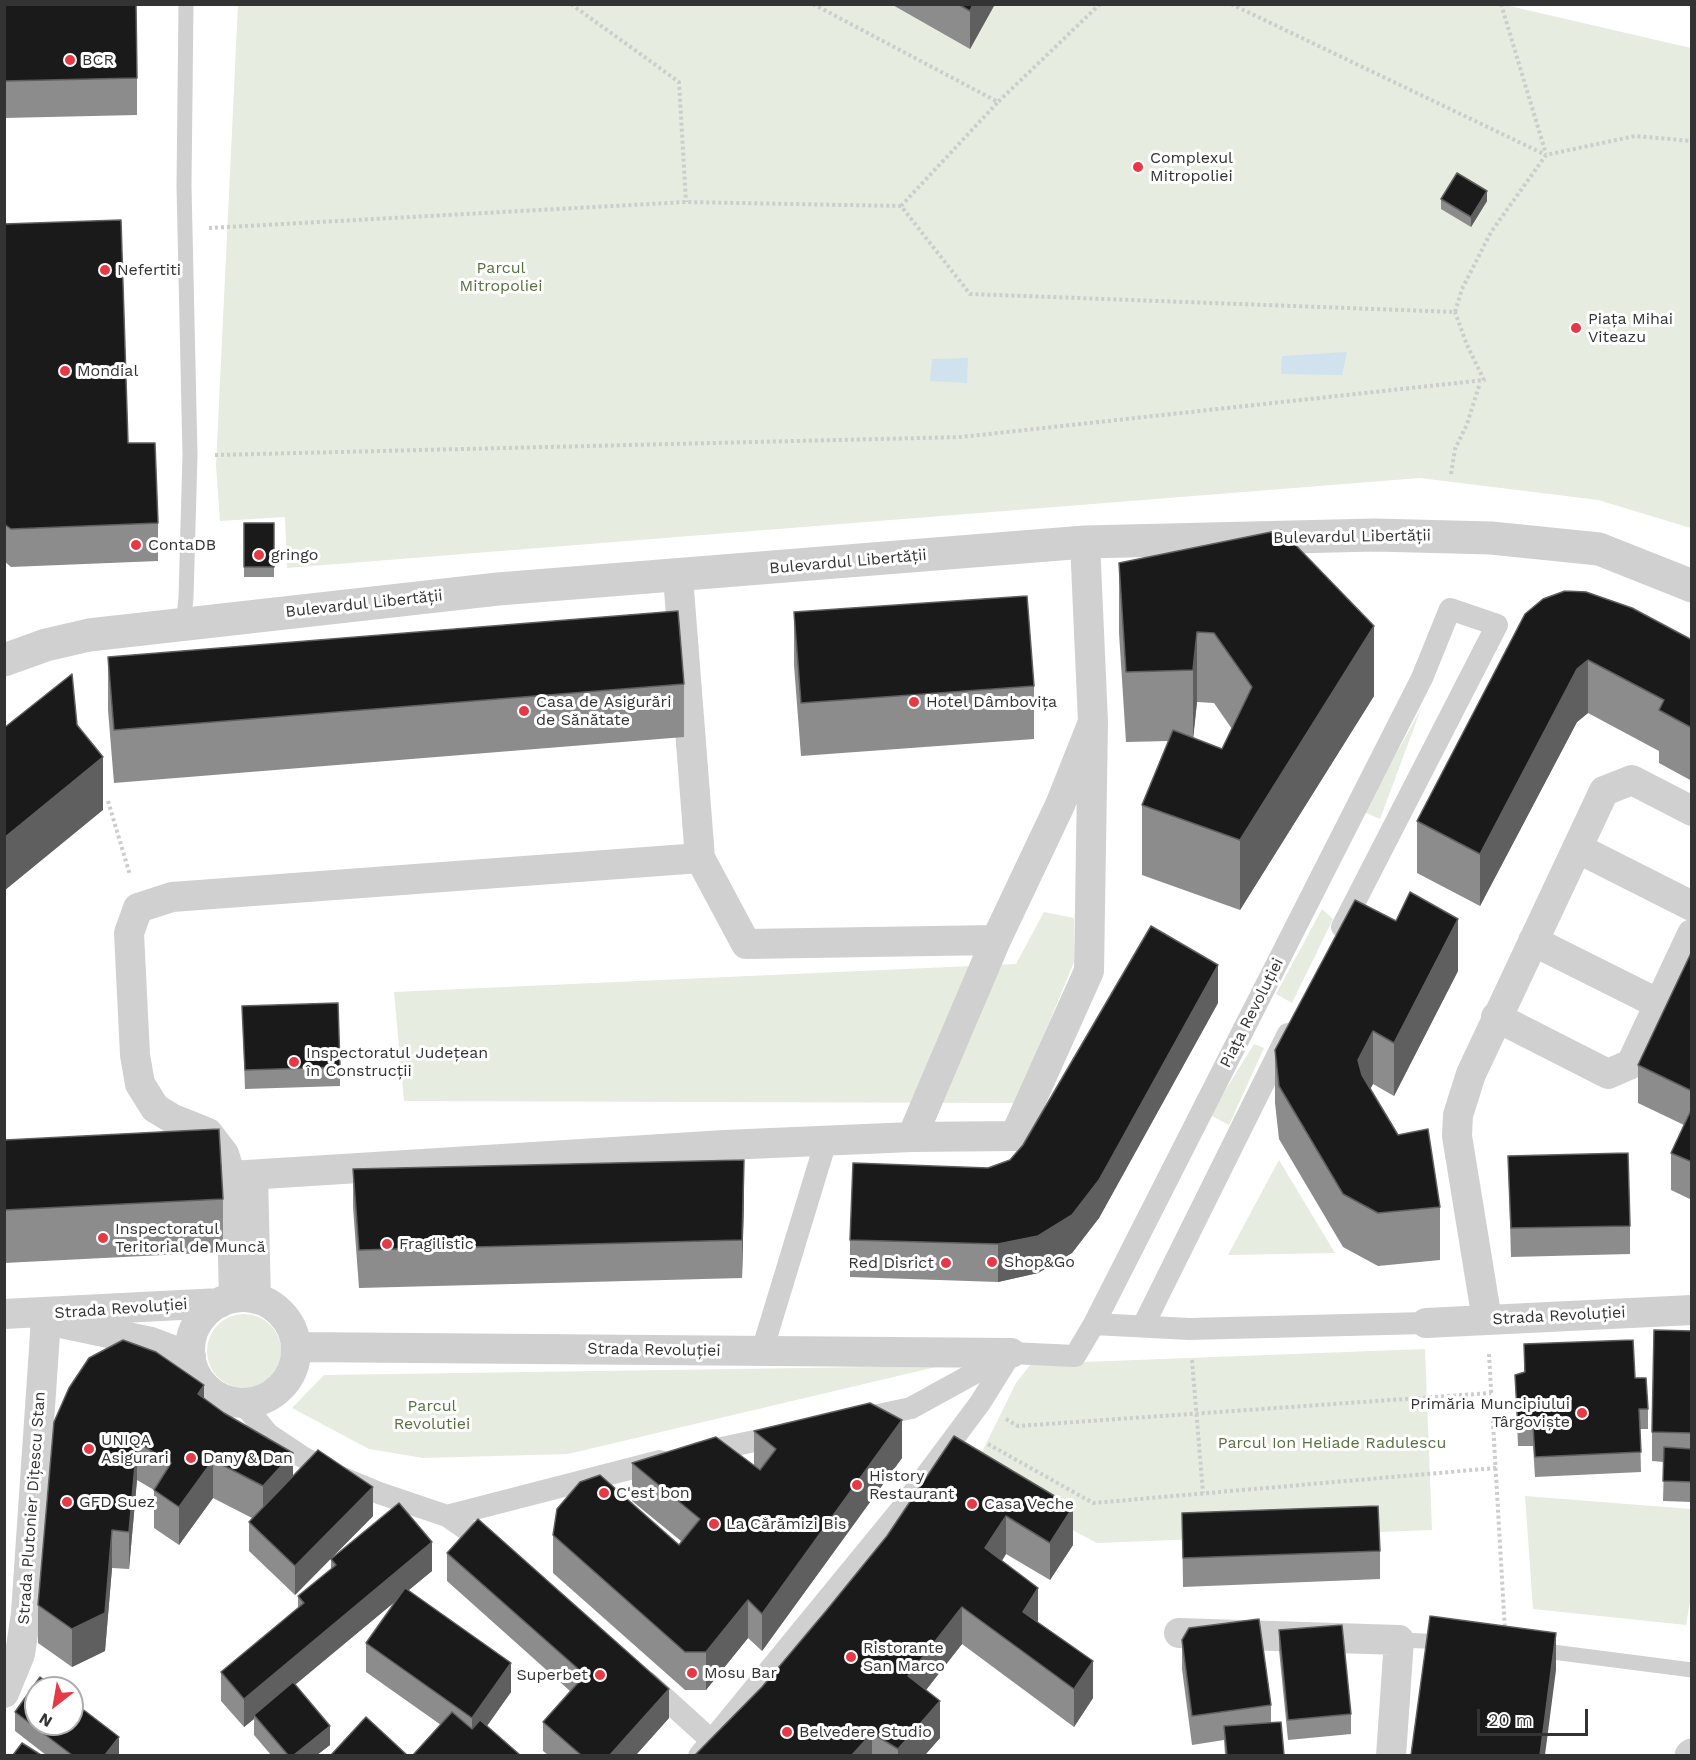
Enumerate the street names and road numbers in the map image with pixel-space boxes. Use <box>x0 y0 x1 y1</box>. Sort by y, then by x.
street label: Bulevardul Libertății <box>1273 526 1431 548</box>
street label: Bulevardul Libertății <box>769 546 927 578</box>
street label: Bulevardul Libertății <box>285 586 443 622</box>
street label: Piața Revoluției <box>1216 955 1288 1071</box>
street label: Strada Revoluției <box>54 1295 188 1323</box>
street label: Strada Revoluției <box>1492 1303 1626 1329</box>
street label: Strada Revoluției <box>587 1339 721 1361</box>
street label: Strada Plutonier Dițescu Stan <box>14 1391 50 1625</box>

